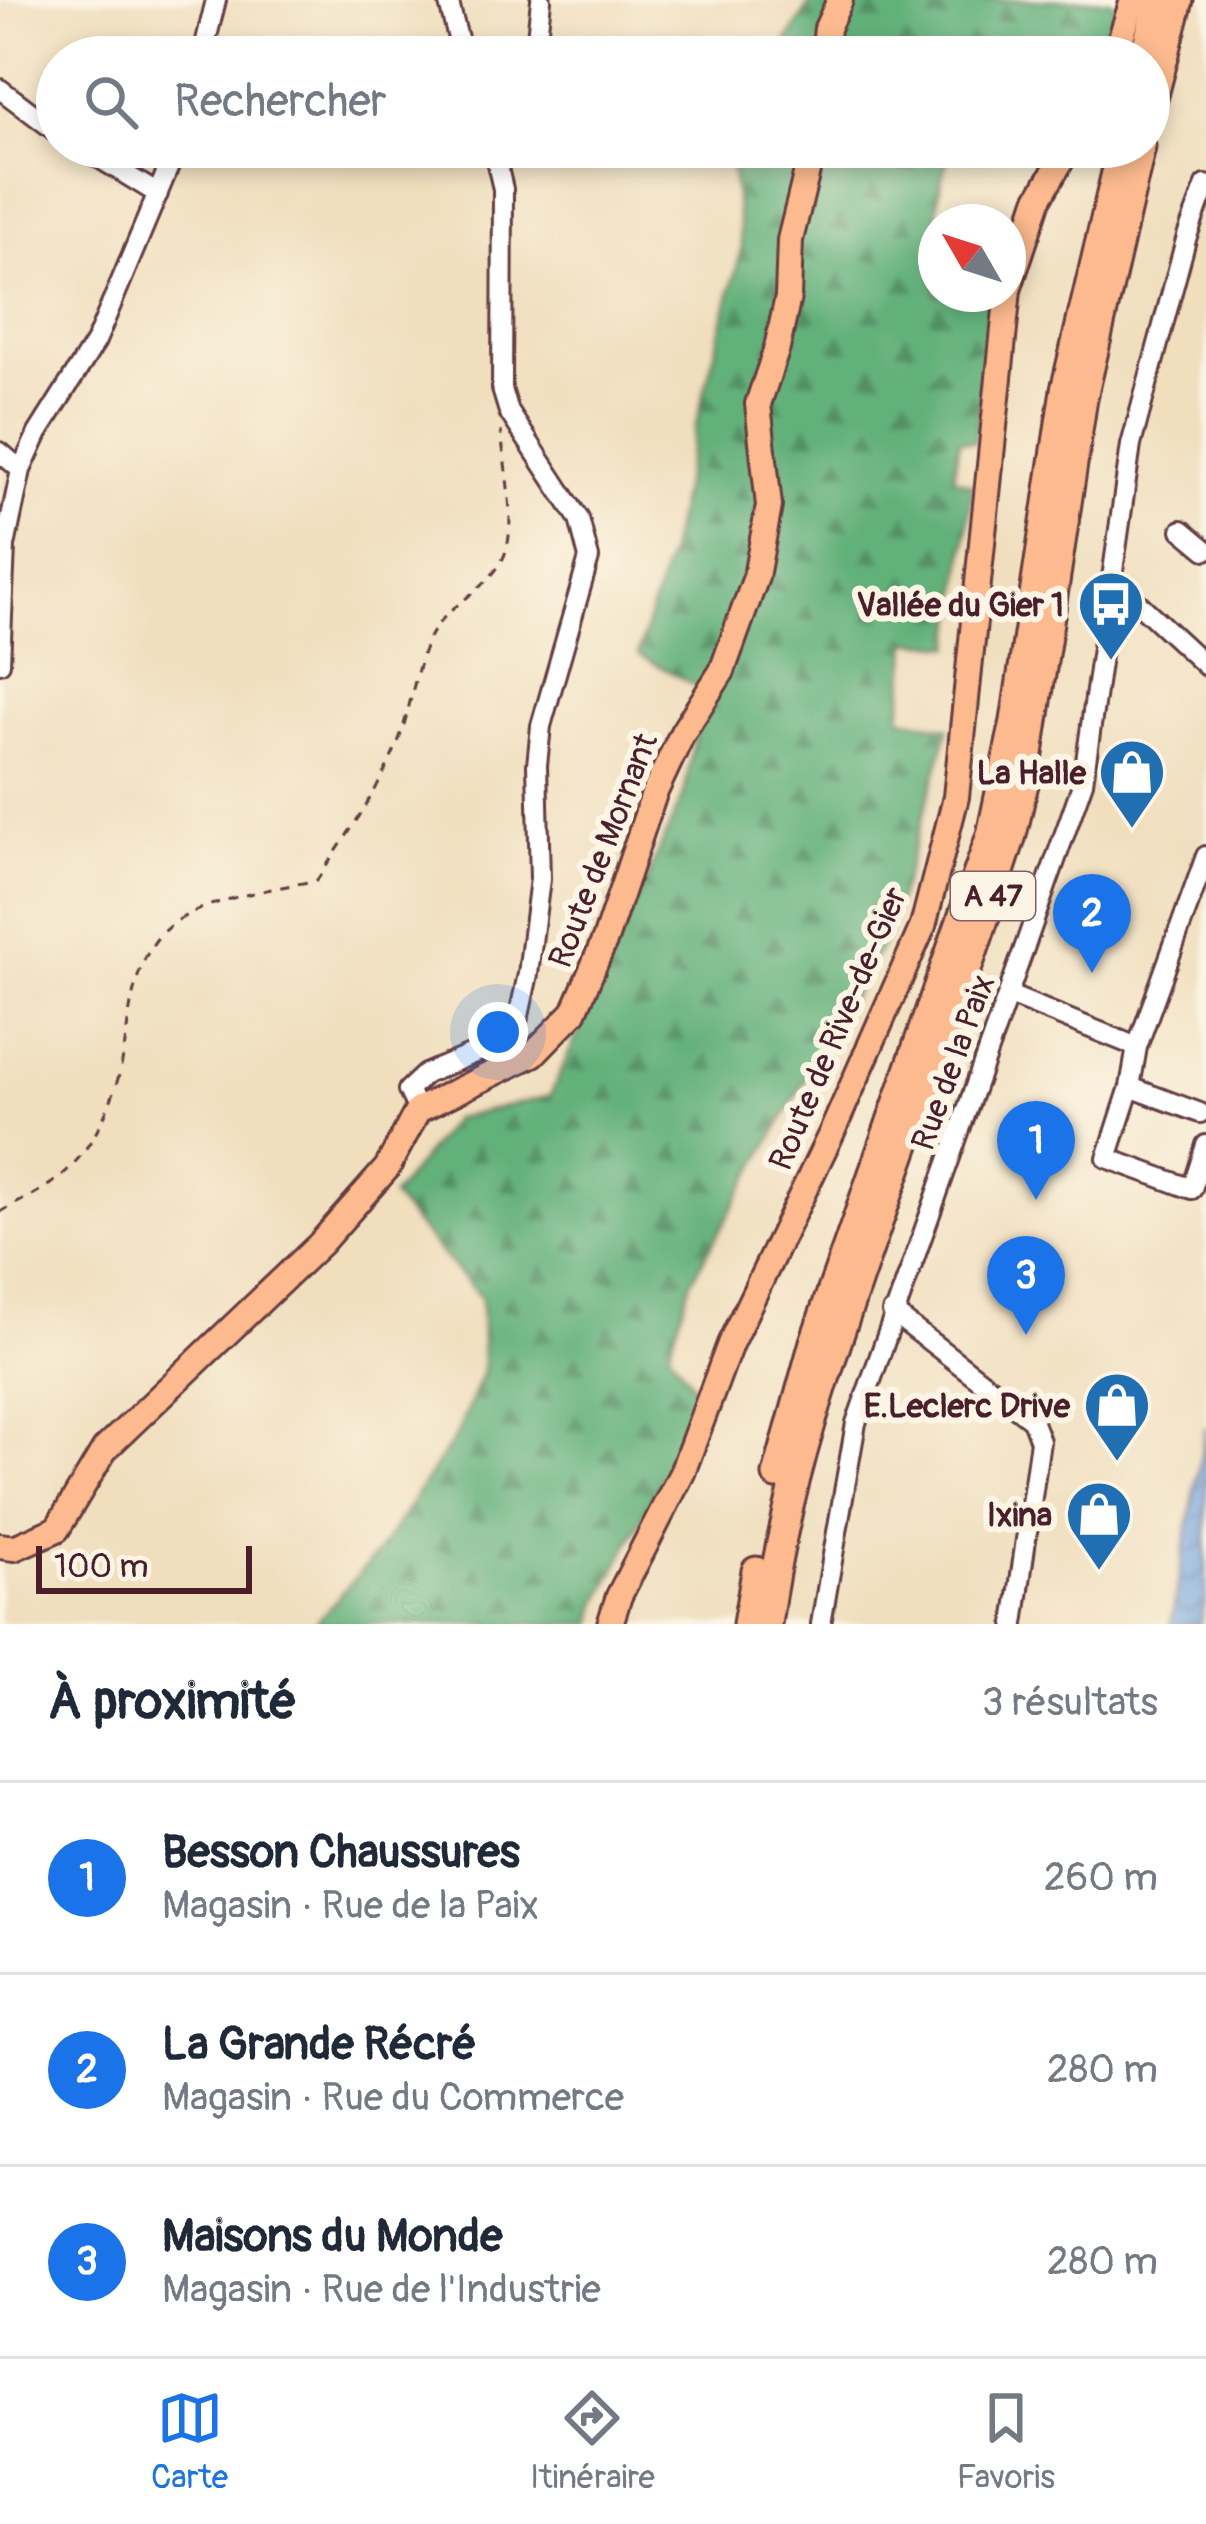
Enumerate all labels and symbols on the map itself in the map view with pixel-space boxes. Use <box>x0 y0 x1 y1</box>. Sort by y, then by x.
north arrow <box>918 204 1026 312</box>
bus stop icon: Vallée du Gier 1 <box>1076 569 1146 663</box>
place label: Vallée du Gier 1 <box>856 585 1064 626</box>
street label: Route de Mornant <box>540 727 667 974</box>
shop icon: La Halle <box>1097 737 1167 831</box>
place label: La Halle <box>977 753 1087 794</box>
road number: A 47 <box>951 872 1035 920</box>
pin: 2 <box>1053 874 1131 973</box>
street label: Route de Rive-de-Gier <box>760 881 917 1176</box>
street label: Rue de la Paix <box>903 969 1004 1156</box>
your location <box>468 1002 528 1062</box>
pin: 1 <box>997 1101 1075 1200</box>
pin: 3 <box>987 1236 1065 1335</box>
shop icon: E.Leclerc Drive <box>1082 1370 1152 1464</box>
place label: E.Leclerc Drive <box>864 1386 1071 1427</box>
shop icon: Ixina <box>1064 1479 1134 1573</box>
place label: Ixina <box>987 1495 1052 1536</box>
scale bar <box>36 1540 252 1593</box>

